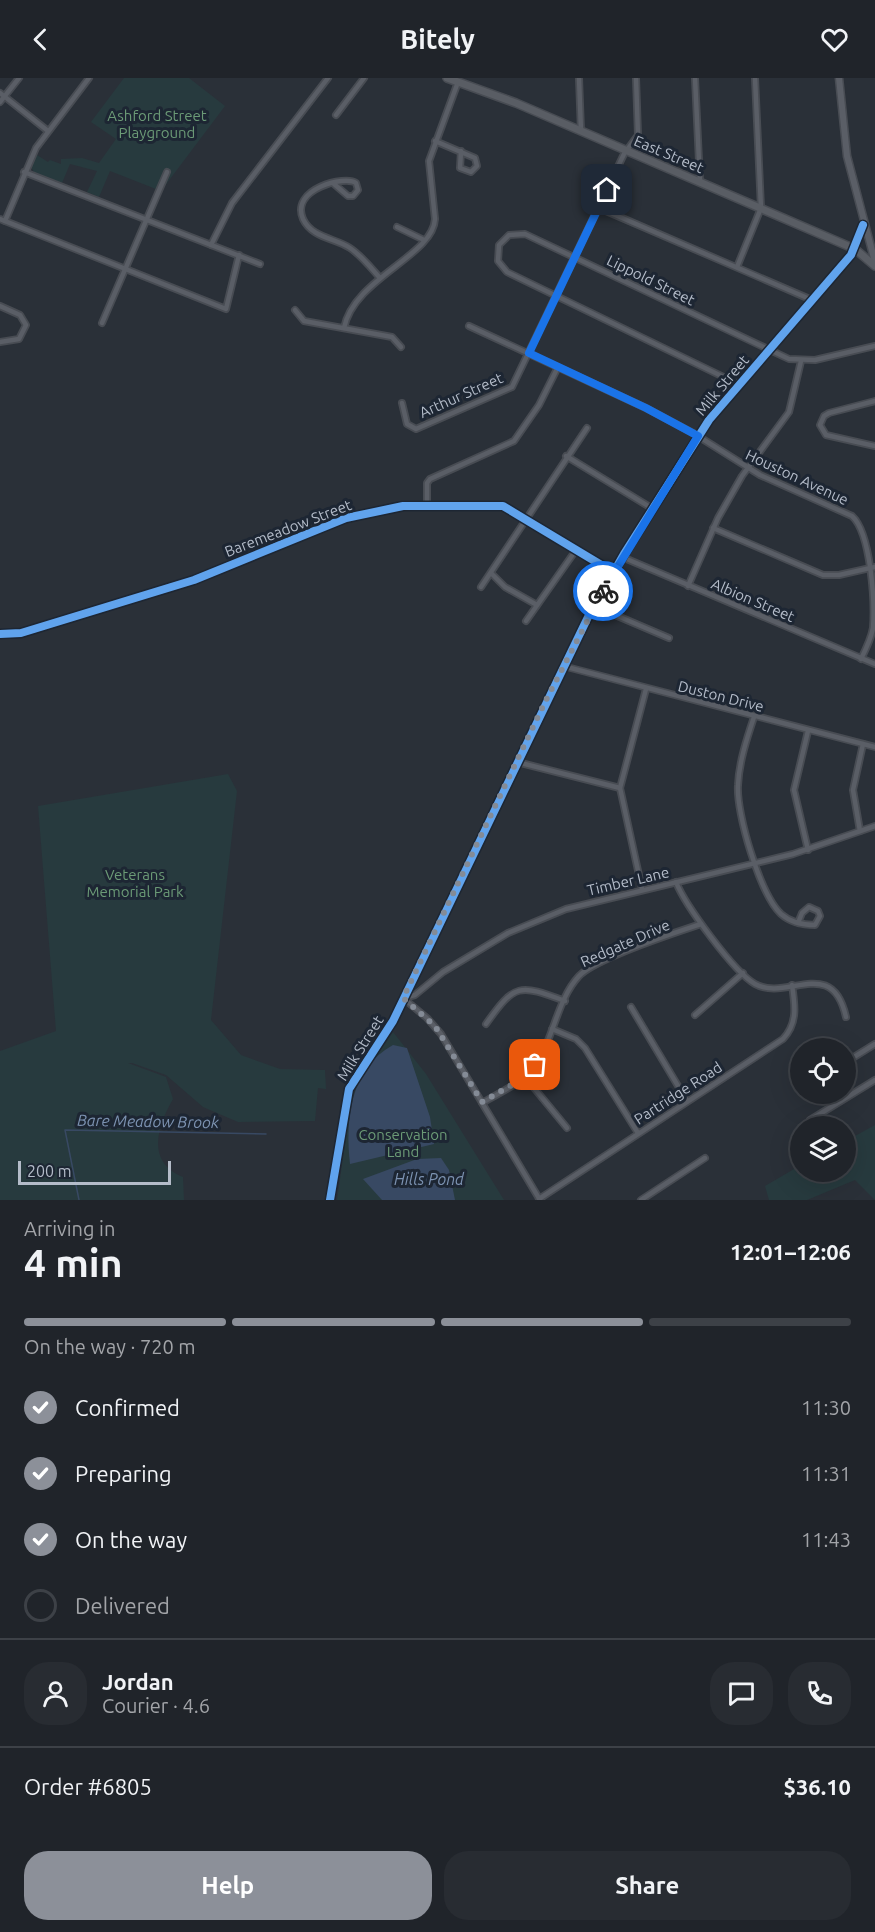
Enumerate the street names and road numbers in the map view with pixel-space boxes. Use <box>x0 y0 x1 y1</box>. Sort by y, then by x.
street label: East Street <box>632 132 706 176</box>
street label: Lippold Street <box>604 251 698 309</box>
street label: Milk Street <box>692 351 752 419</box>
street label: Arthur Street <box>417 369 505 421</box>
street label: Houston Avenue <box>743 446 851 508</box>
street label: Baremeadow Street <box>222 496 354 560</box>
street label: Albion Street <box>709 575 797 625</box>
street label: Duston Drive <box>676 677 766 715</box>
street label: Timber Lane <box>585 863 671 899</box>
street label: Redgate Drive <box>578 916 672 970</box>
street label: Milk Street <box>333 1012 387 1084</box>
street label: Partridge Road <box>631 1058 725 1128</box>

